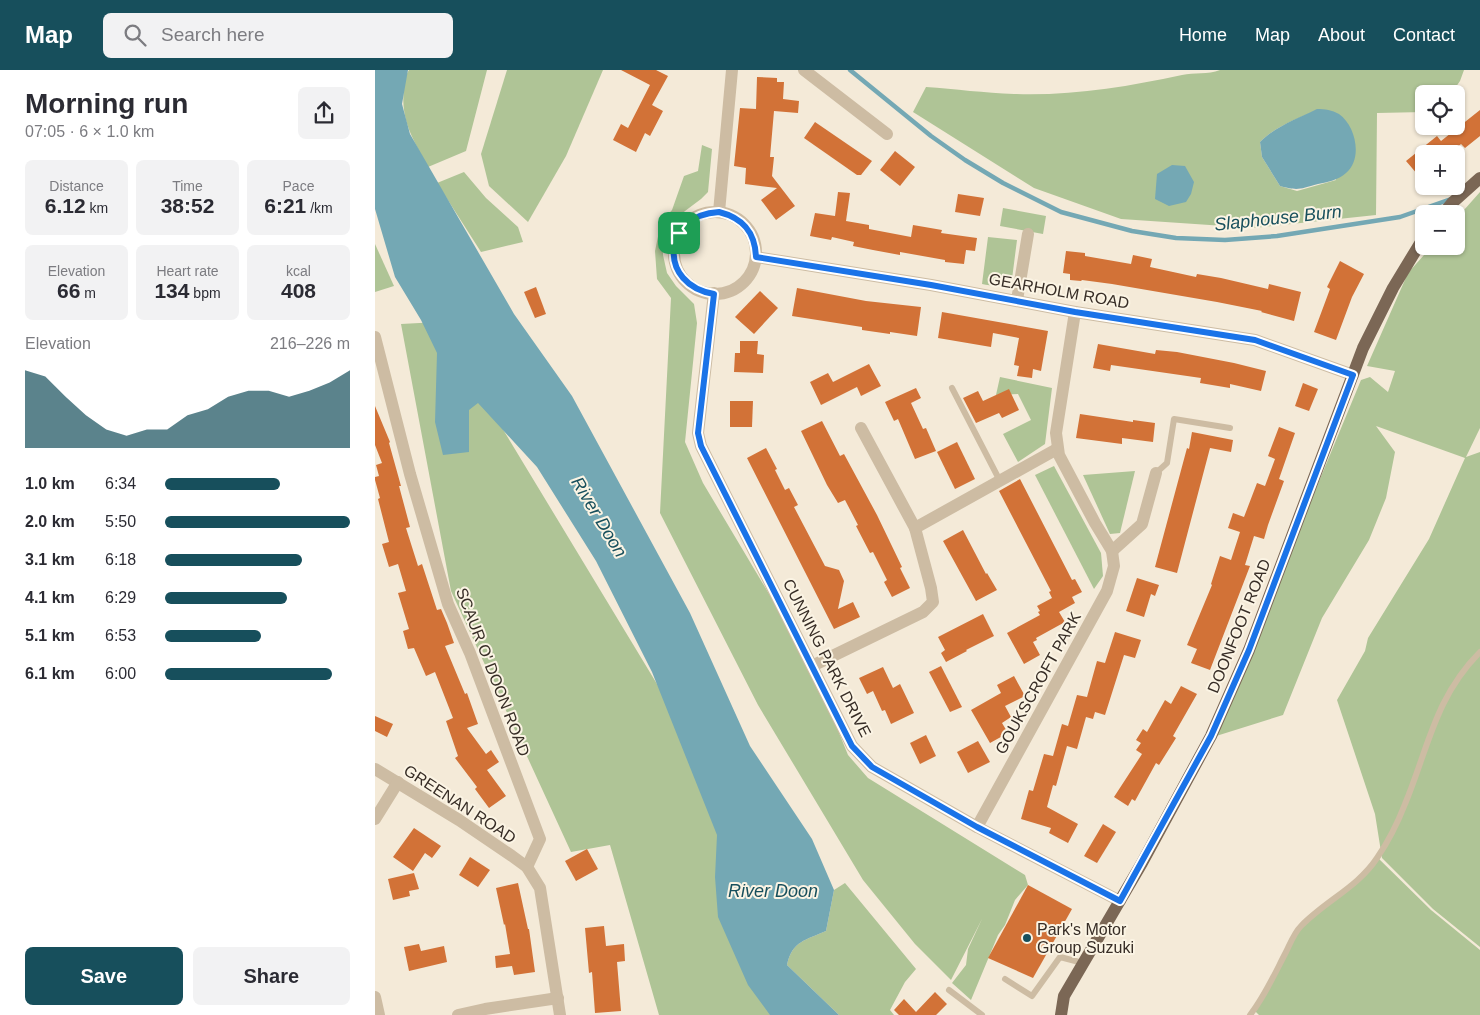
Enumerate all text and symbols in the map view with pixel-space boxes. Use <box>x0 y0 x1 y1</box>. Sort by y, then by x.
search box <box>103 13 453 58</box>
text: Map <box>25 21 73 48</box>
icon: search <box>121 21 149 49</box>
text: Search here <box>161 24 265 45</box>
text: Home <box>1179 25 1227 45</box>
text: Map <box>1255 25 1290 45</box>
text: About <box>1318 25 1365 45</box>
text: Contact <box>1393 25 1455 45</box>
map controls <box>1415 85 1465 255</box>
button: locate <box>1415 85 1465 135</box>
button: share <box>298 87 350 139</box>
text: Morning run <box>25 88 188 119</box>
text: 07:05 · 6 × 1.0 km <box>25 123 154 140</box>
button: + <box>1415 145 1465 195</box>
text: Distance <box>49 178 104 194</box>
text: Time <box>172 178 203 194</box>
text: Pace <box>283 178 314 194</box>
text: 6.12 <box>45 194 86 217</box>
text: 38:52 <box>161 194 214 217</box>
text: 6:21 <box>264 194 306 217</box>
text: km <box>86 200 108 216</box>
text: /km <box>306 200 333 216</box>
water label: Slaphouse Burn <box>1213 201 1343 235</box>
button: − <box>1415 205 1465 255</box>
pin <box>658 212 700 254</box>
icon: arrive <box>665 219 693 247</box>
text: Elevation <box>48 263 105 279</box>
text: Heart rate <box>156 263 219 279</box>
text: kcal <box>286 263 311 279</box>
street label: GEARHOLM ROAD <box>987 270 1131 312</box>
text: 66 <box>57 279 80 302</box>
text: 134 <box>154 279 189 302</box>
text: 408 <box>281 279 316 302</box>
text: m <box>80 285 96 301</box>
text: bpm <box>189 285 221 301</box>
text: Elevation <box>25 335 91 352</box>
text: 216–226 m <box>270 335 350 352</box>
water label: River Doon <box>567 473 631 561</box>
text: 1.0 km <box>25 475 75 492</box>
text: 6:34 <box>105 475 136 492</box>
text: 2.0 km <box>25 513 75 530</box>
text: 5:50 <box>105 513 136 530</box>
text: 3.1 km <box>25 551 75 568</box>
text: 6:18 <box>105 551 136 568</box>
street label: DOONFOOT ROAD <box>1204 557 1274 695</box>
street label: CUNNING PARK DRIVE <box>780 576 874 740</box>
street label: SCAUR O' DOON ROAD <box>453 585 533 759</box>
text: 4.1 km <box>25 589 75 606</box>
text: 6:29 <box>105 589 136 606</box>
street label: GOUKSCROFT PARK <box>992 609 1084 757</box>
text: 5.1 km <box>25 627 75 644</box>
text: 6:53 <box>105 627 136 644</box>
text: 6.1 km <box>25 665 75 682</box>
text: 6:00 <box>105 665 136 682</box>
street label: GREENAN ROAD <box>401 762 519 846</box>
water label: River Doon <box>728 881 818 901</box>
place label: Park's Motor Group Suzuki <box>1037 921 1134 956</box>
marker: Park's Motor Group Suzuki <box>1021 932 1033 944</box>
button: Save <box>25 947 183 1005</box>
button: Share <box>193 947 350 1005</box>

